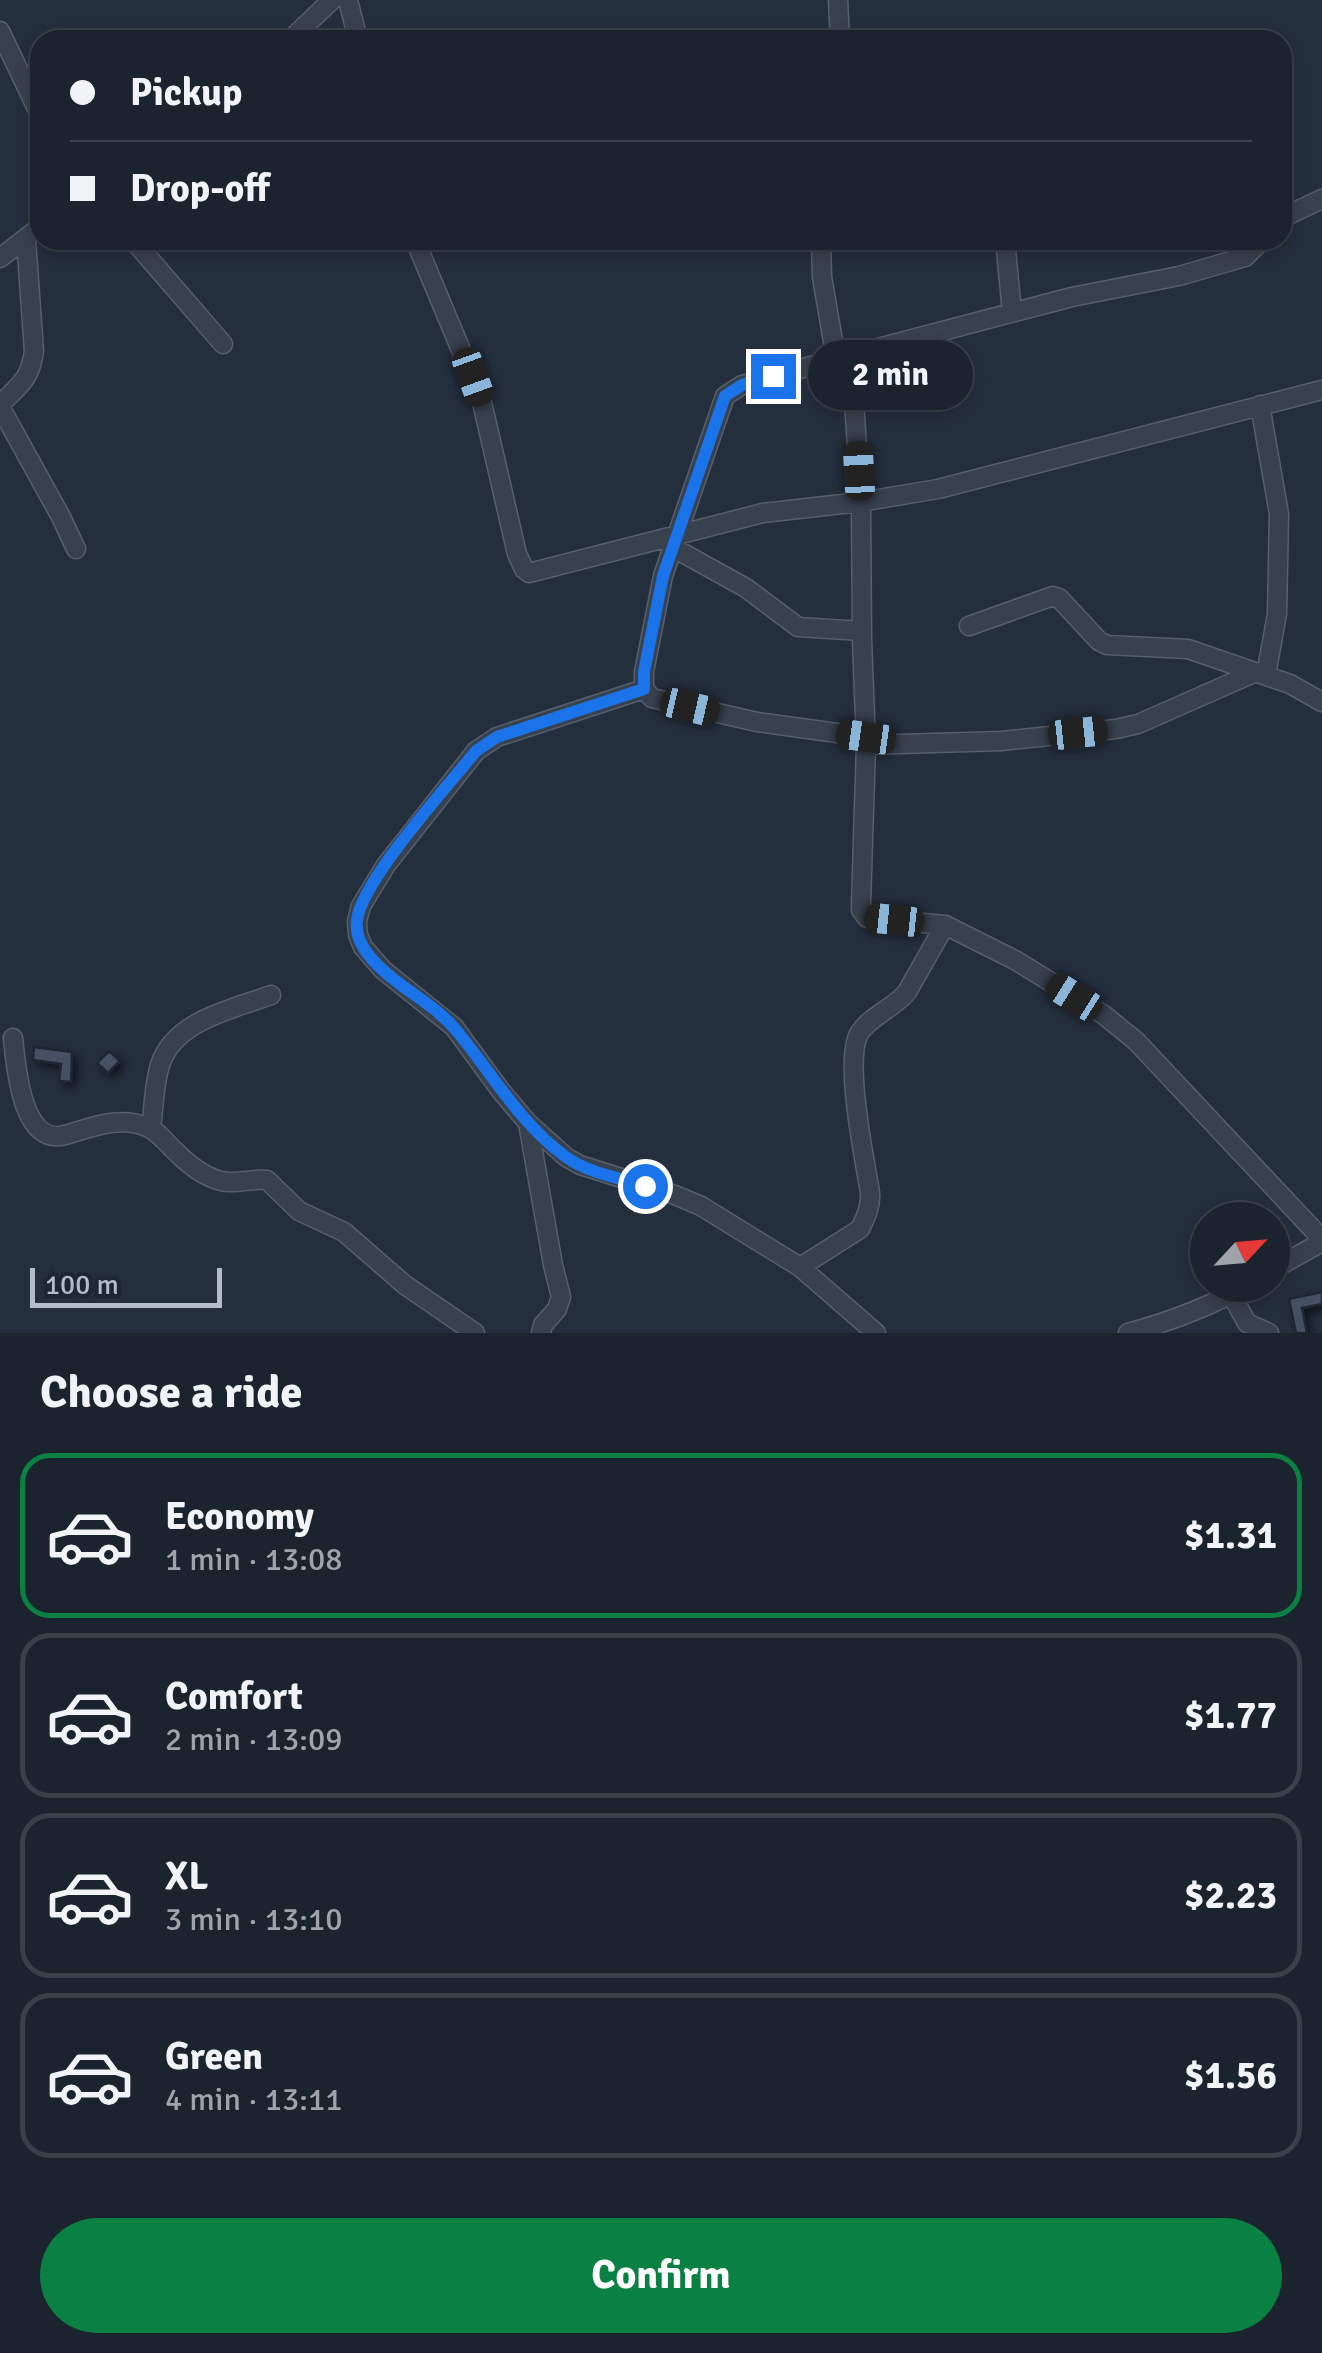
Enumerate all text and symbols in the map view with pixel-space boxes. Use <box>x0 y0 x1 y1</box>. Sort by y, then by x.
text: Pickup <box>130 69 242 116</box>
text: Drop-off <box>130 165 270 212</box>
callout: 2 min <box>808 341 973 411</box>
car <box>449 344 497 410</box>
route end <box>751 354 796 399</box>
text: 2 min <box>852 355 929 394</box>
car <box>842 440 876 502</box>
car <box>657 686 723 728</box>
car <box>1047 715 1109 751</box>
car <box>834 718 898 756</box>
car <box>863 902 925 938</box>
car <box>1041 968 1107 1026</box>
route start <box>623 1164 668 1209</box>
north arrow <box>1190 1202 1290 1302</box>
map controls <box>1190 1202 1290 1302</box>
scale bar <box>30 1263 222 1308</box>
text: 100 m <box>45 1268 119 1302</box>
text: Choose a ride <box>40 1365 303 1420</box>
icon: car <box>45 1491 135 1581</box>
text: Economy <box>165 1493 314 1540</box>
text: $1.31 <box>1184 1512 1277 1559</box>
text: 1 min · 13:08 <box>165 1540 343 1579</box>
icon: car <box>45 1671 135 1761</box>
text: Comfort <box>165 1673 303 1720</box>
text: $1.77 <box>1184 1692 1277 1739</box>
text: 2 min · 13:09 <box>165 1720 343 1759</box>
icon: car <box>45 1851 135 1941</box>
text: XL <box>165 1853 208 1900</box>
text: $2.23 <box>1184 1872 1277 1919</box>
text: 3 min · 13:10 <box>165 1900 343 1939</box>
icon: car <box>45 2031 135 2121</box>
text: Green <box>165 2033 263 2080</box>
text: $1.56 <box>1184 2052 1277 2099</box>
text: 4 min · 13:11 <box>165 2080 343 2119</box>
button: Confirm <box>40 2218 1282 2333</box>

